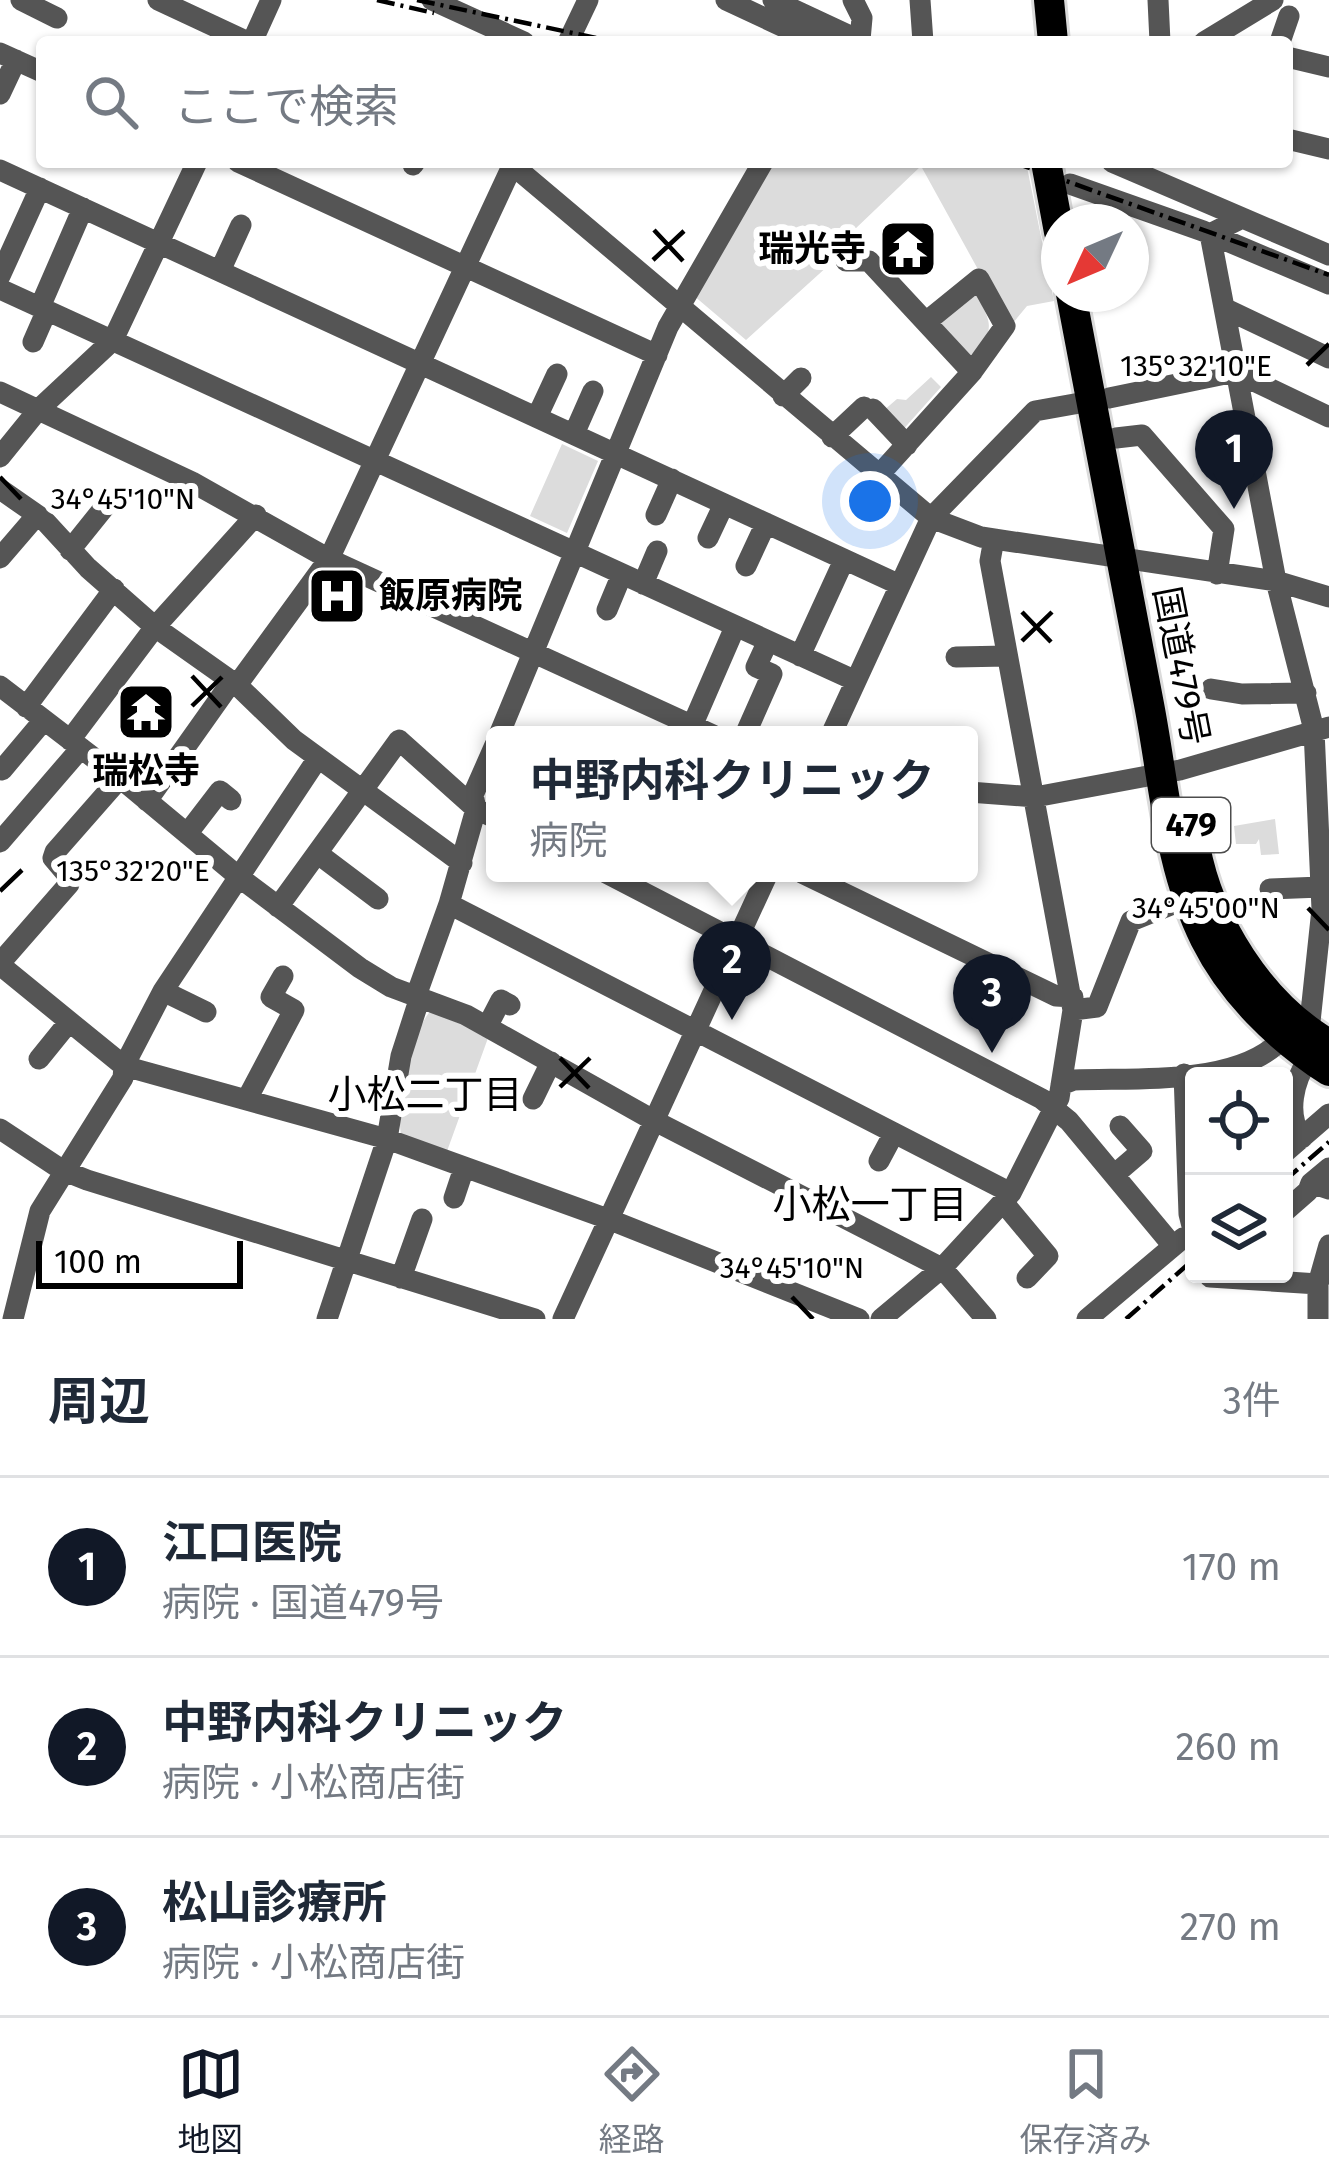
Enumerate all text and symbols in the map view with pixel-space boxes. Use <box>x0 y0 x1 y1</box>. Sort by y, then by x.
search box <box>36 36 1293 168</box>
icon: search <box>78 69 144 135</box>
text: ここで検索 <box>174 80 399 134</box>
north arrow <box>1041 204 1149 312</box>
temple icon: 瑞光寺 <box>877 218 939 280</box>
place label: 瑞光寺 <box>758 227 866 271</box>
text: 135°32'10"E <box>1120 348 1272 384</box>
pin: 1 <box>1195 410 1273 509</box>
your location <box>840 471 900 531</box>
text: 34°45'10"N <box>51 481 195 517</box>
hospital icon: 飯原病院 <box>306 565 368 627</box>
place label: 飯原病院 <box>379 574 523 618</box>
street label: 国道479号 <box>1144 583 1218 749</box>
temple icon: 瑞松寺 <box>115 681 177 743</box>
popup <box>486 726 978 882</box>
place label: 瑞松寺 <box>92 749 200 793</box>
text: 中野内科クリニック <box>529 754 935 808</box>
road number: 479 <box>1152 798 1230 852</box>
text: 病院 <box>529 818 608 864</box>
text: 135°32'20"E <box>56 853 210 889</box>
text: 34°45'00"N <box>1132 890 1280 926</box>
pin: 2 <box>693 921 771 1020</box>
pin: 3 <box>953 954 1031 1053</box>
map controls <box>1185 1067 1293 1283</box>
button: locate <box>1185 1067 1293 1175</box>
district label: 小松二丁目 <box>327 1072 523 1118</box>
button: layers <box>1185 1175 1293 1283</box>
district label: 小松一丁目 <box>772 1182 968 1228</box>
scale bar <box>36 1235 243 1288</box>
text: 100 m <box>54 1242 142 1282</box>
text: 34°45'10"N <box>720 1250 864 1286</box>
text: 周辺 <box>48 1371 150 1433</box>
text: 3件 <box>1223 1378 1281 1424</box>
text: 江口医院 <box>162 1516 342 1570</box>
text: 1 <box>78 1544 96 1590</box>
text: 170 m <box>1182 1544 1281 1590</box>
text: 病院 · 国道479号 <box>162 1580 444 1626</box>
text: 中野内科クリニック <box>162 1696 567 1750</box>
text: 2 <box>77 1724 97 1770</box>
text: 260 m <box>1175 1724 1281 1770</box>
text: 病院 · 小松商店街 <box>162 1760 465 1806</box>
text: 松山診療所 <box>162 1876 387 1930</box>
text: 3 <box>77 1904 97 1950</box>
text: 270 m <box>1180 1904 1281 1950</box>
text: 病院 · 小松商店街 <box>162 1940 465 1986</box>
tab: 地図 <box>178 2041 244 2161</box>
tab: 経路 <box>599 2041 665 2161</box>
tab: 保存済み <box>1020 2041 1152 2161</box>

